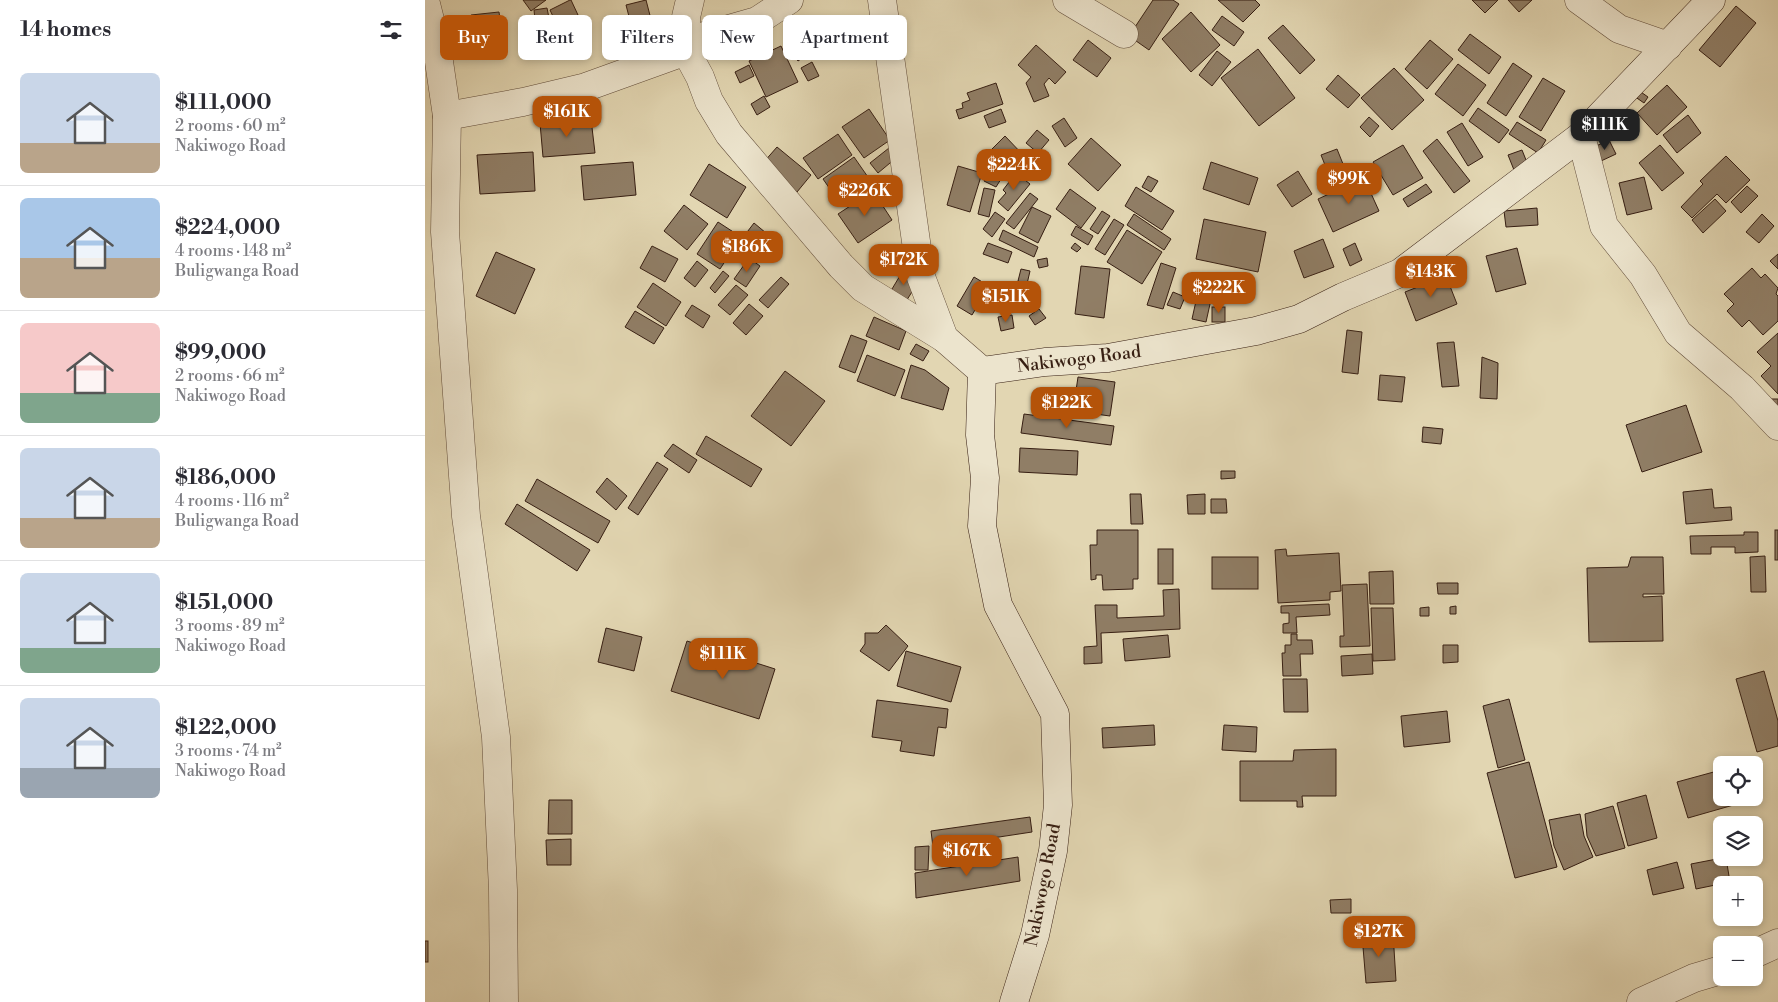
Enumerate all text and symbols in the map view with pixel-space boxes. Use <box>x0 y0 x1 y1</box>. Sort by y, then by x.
chip: Buy <box>440 15 508 60</box>
chip: Rent <box>518 15 592 60</box>
chip: Filters <box>602 15 692 60</box>
chip: New <box>702 15 773 60</box>
chip: Apartment <box>783 15 907 60</box>
icon: filters <box>377 16 405 44</box>
text: 14 homes <box>20 17 111 43</box>
text: $111,000 <box>175 90 272 116</box>
icon: home <box>60 93 120 153</box>
pin: $161K <box>532 96 602 138</box>
text: $161K <box>544 102 590 122</box>
pin: $111K <box>1570 108 1640 151</box>
text: $111K <box>1582 115 1628 135</box>
text: 2 rooms · 60 m² <box>175 116 286 136</box>
text: Nakiwogo Road <box>175 136 286 156</box>
pin: $224K <box>979 148 1049 191</box>
text: $224K <box>987 155 1041 175</box>
pin: $99K <box>1319 162 1379 205</box>
text: $99K <box>1328 169 1370 189</box>
pin: $226K <box>830 174 900 217</box>
text: $226K <box>839 181 891 201</box>
text: $224,000 <box>175 215 280 241</box>
icon: home <box>60 218 120 278</box>
pin: $186K <box>712 230 782 273</box>
text: $186K <box>722 237 772 257</box>
text: 4 rooms · 148 m² <box>175 241 291 261</box>
pin: $172K <box>869 244 939 286</box>
text: $172K <box>880 250 928 270</box>
pin: $143K <box>1396 256 1466 298</box>
text: Buligwanga Road <box>175 261 299 281</box>
text: $143K <box>1406 262 1456 282</box>
pin: $222K <box>1184 272 1254 314</box>
text: $222K <box>1193 278 1245 298</box>
pin: $151K <box>971 280 1041 323</box>
text: $151K <box>982 287 1030 307</box>
text: $99,000 <box>175 340 266 366</box>
street label: Nakiwogo Road <box>1016 340 1143 378</box>
icon: home <box>60 343 120 403</box>
text: 2 rooms · 66 m² <box>175 366 285 386</box>
text: Nakiwogo Road <box>175 386 286 406</box>
pin: $122K <box>1032 386 1102 429</box>
text: $122K <box>1042 393 1092 413</box>
text: $186,000 <box>175 465 276 491</box>
icon: home <box>60 468 120 528</box>
text: 4 rooms · 116 m² <box>175 491 289 511</box>
text: Buligwanga Road <box>175 511 299 531</box>
text: $151,000 <box>175 590 273 616</box>
icon: home <box>60 593 120 653</box>
text: 3 rooms · 89 m² <box>175 616 285 636</box>
text: Nakiwogo Road <box>175 636 286 656</box>
pin: $111K <box>688 638 758 680</box>
text: $111K <box>700 644 746 664</box>
text: $122,000 <box>175 715 277 741</box>
icon: home <box>60 718 120 778</box>
text: 3 rooms · 74 m² <box>175 741 282 761</box>
map controls <box>1713 756 1763 986</box>
button: locate <box>1713 756 1763 806</box>
text: Nakiwogo Road <box>175 761 286 781</box>
button: layers <box>1713 816 1763 866</box>
street label: Nakiwogo Road <box>1020 821 1066 948</box>
pin: $167K <box>932 834 1002 877</box>
text: $167K <box>943 841 991 861</box>
button: + <box>1713 876 1763 926</box>
pin: $127K <box>1344 916 1414 958</box>
text: $127K <box>1354 922 1404 942</box>
button: − <box>1713 936 1763 986</box>

